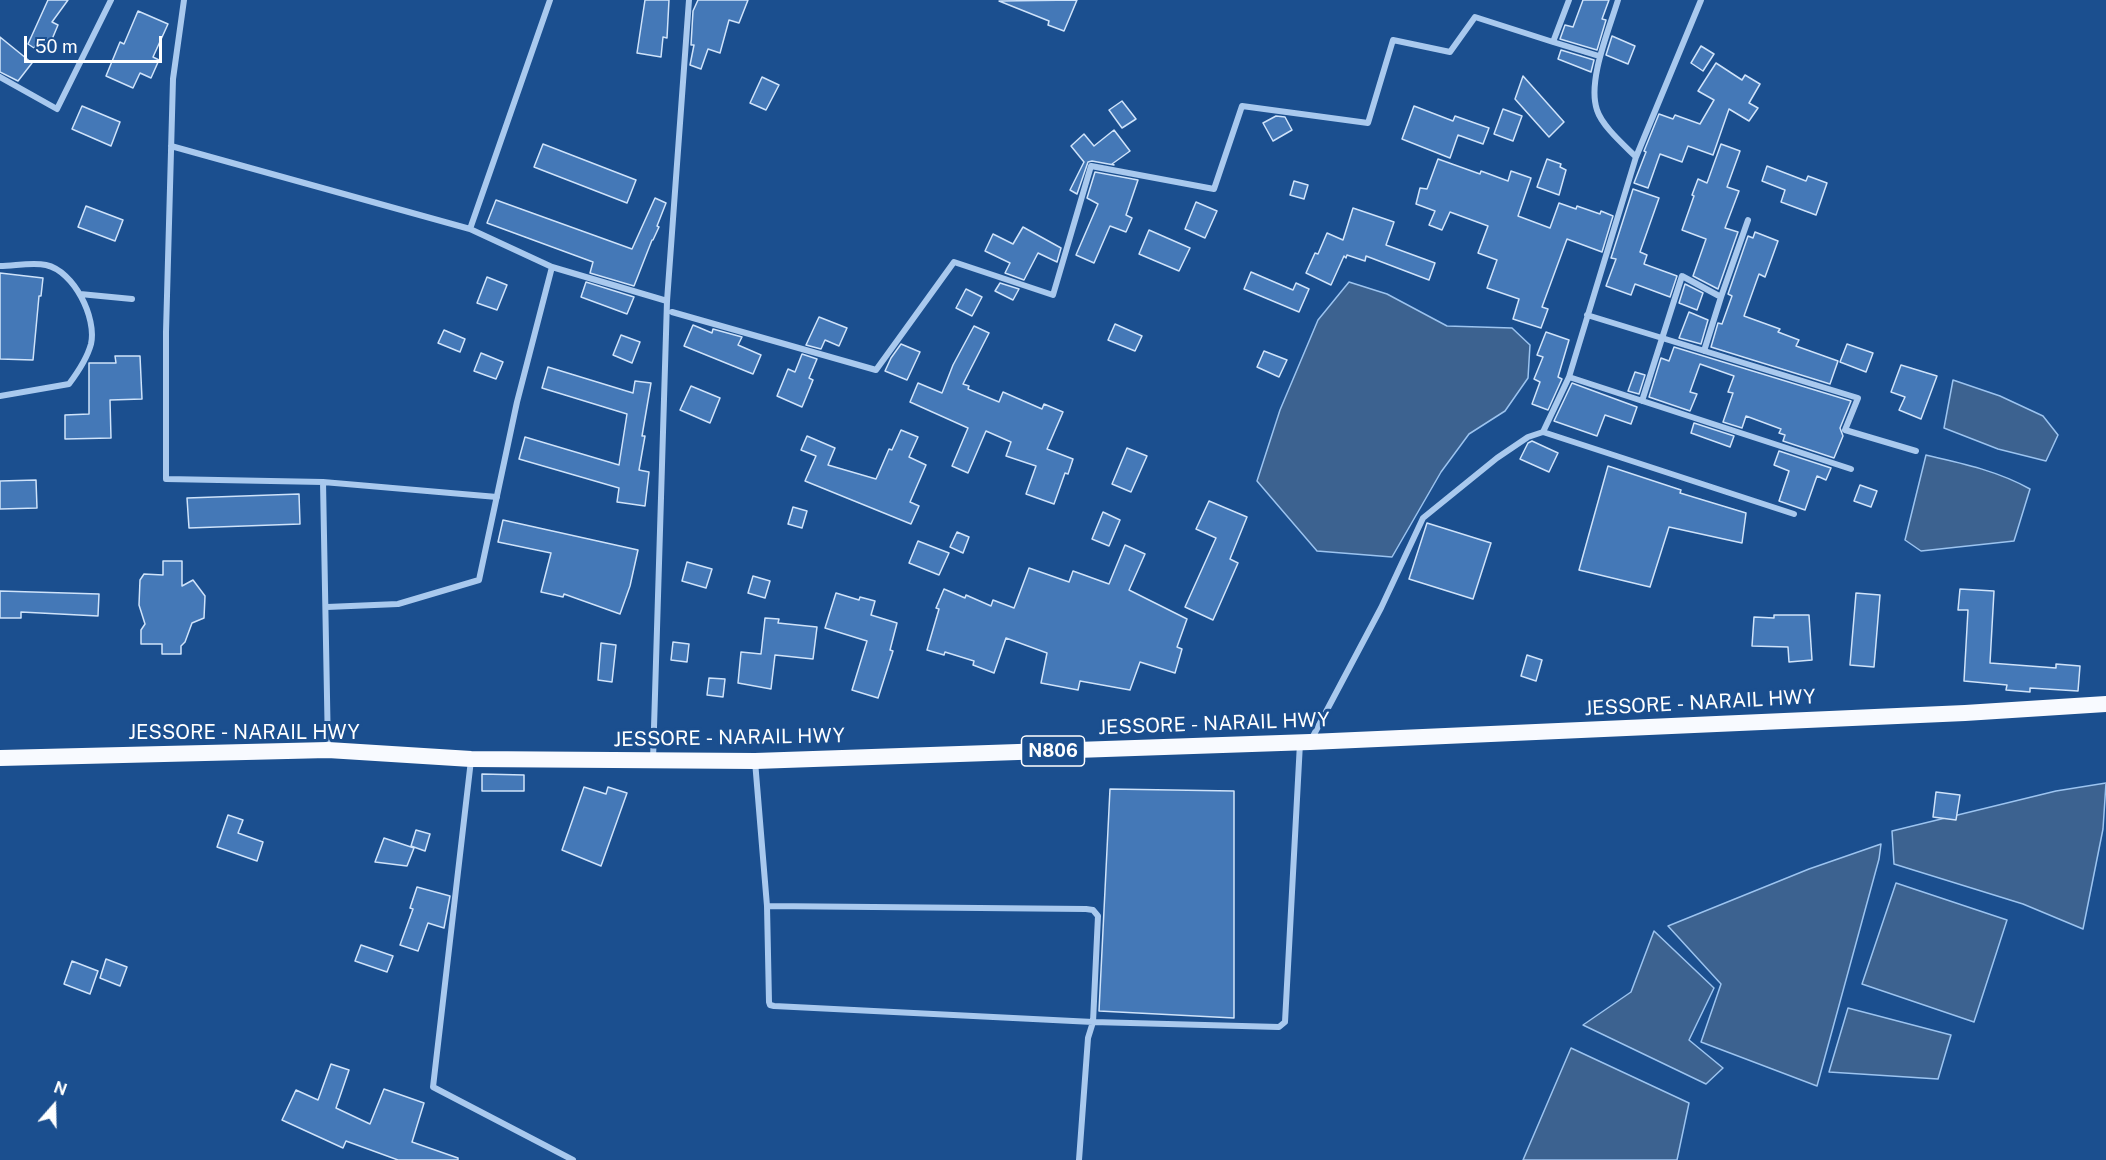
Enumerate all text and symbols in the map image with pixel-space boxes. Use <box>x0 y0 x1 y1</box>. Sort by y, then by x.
scale bar <box>27 24 165 62</box>
text: 50 m <box>35 36 78 57</box>
street label: JESSORE - NARAIL HWY <box>1584 685 1816 721</box>
street label: JESSORE - NARAIL HWY <box>1098 708 1330 740</box>
street label: JESSORE - NARAIL HWY <box>128 721 360 745</box>
street label: JESSORE - NARAIL HWY <box>613 724 845 752</box>
road number: N806 <box>1022 736 1084 766</box>
north arrow <box>24 1076 84 1136</box>
text: N <box>51 1078 69 1100</box>

